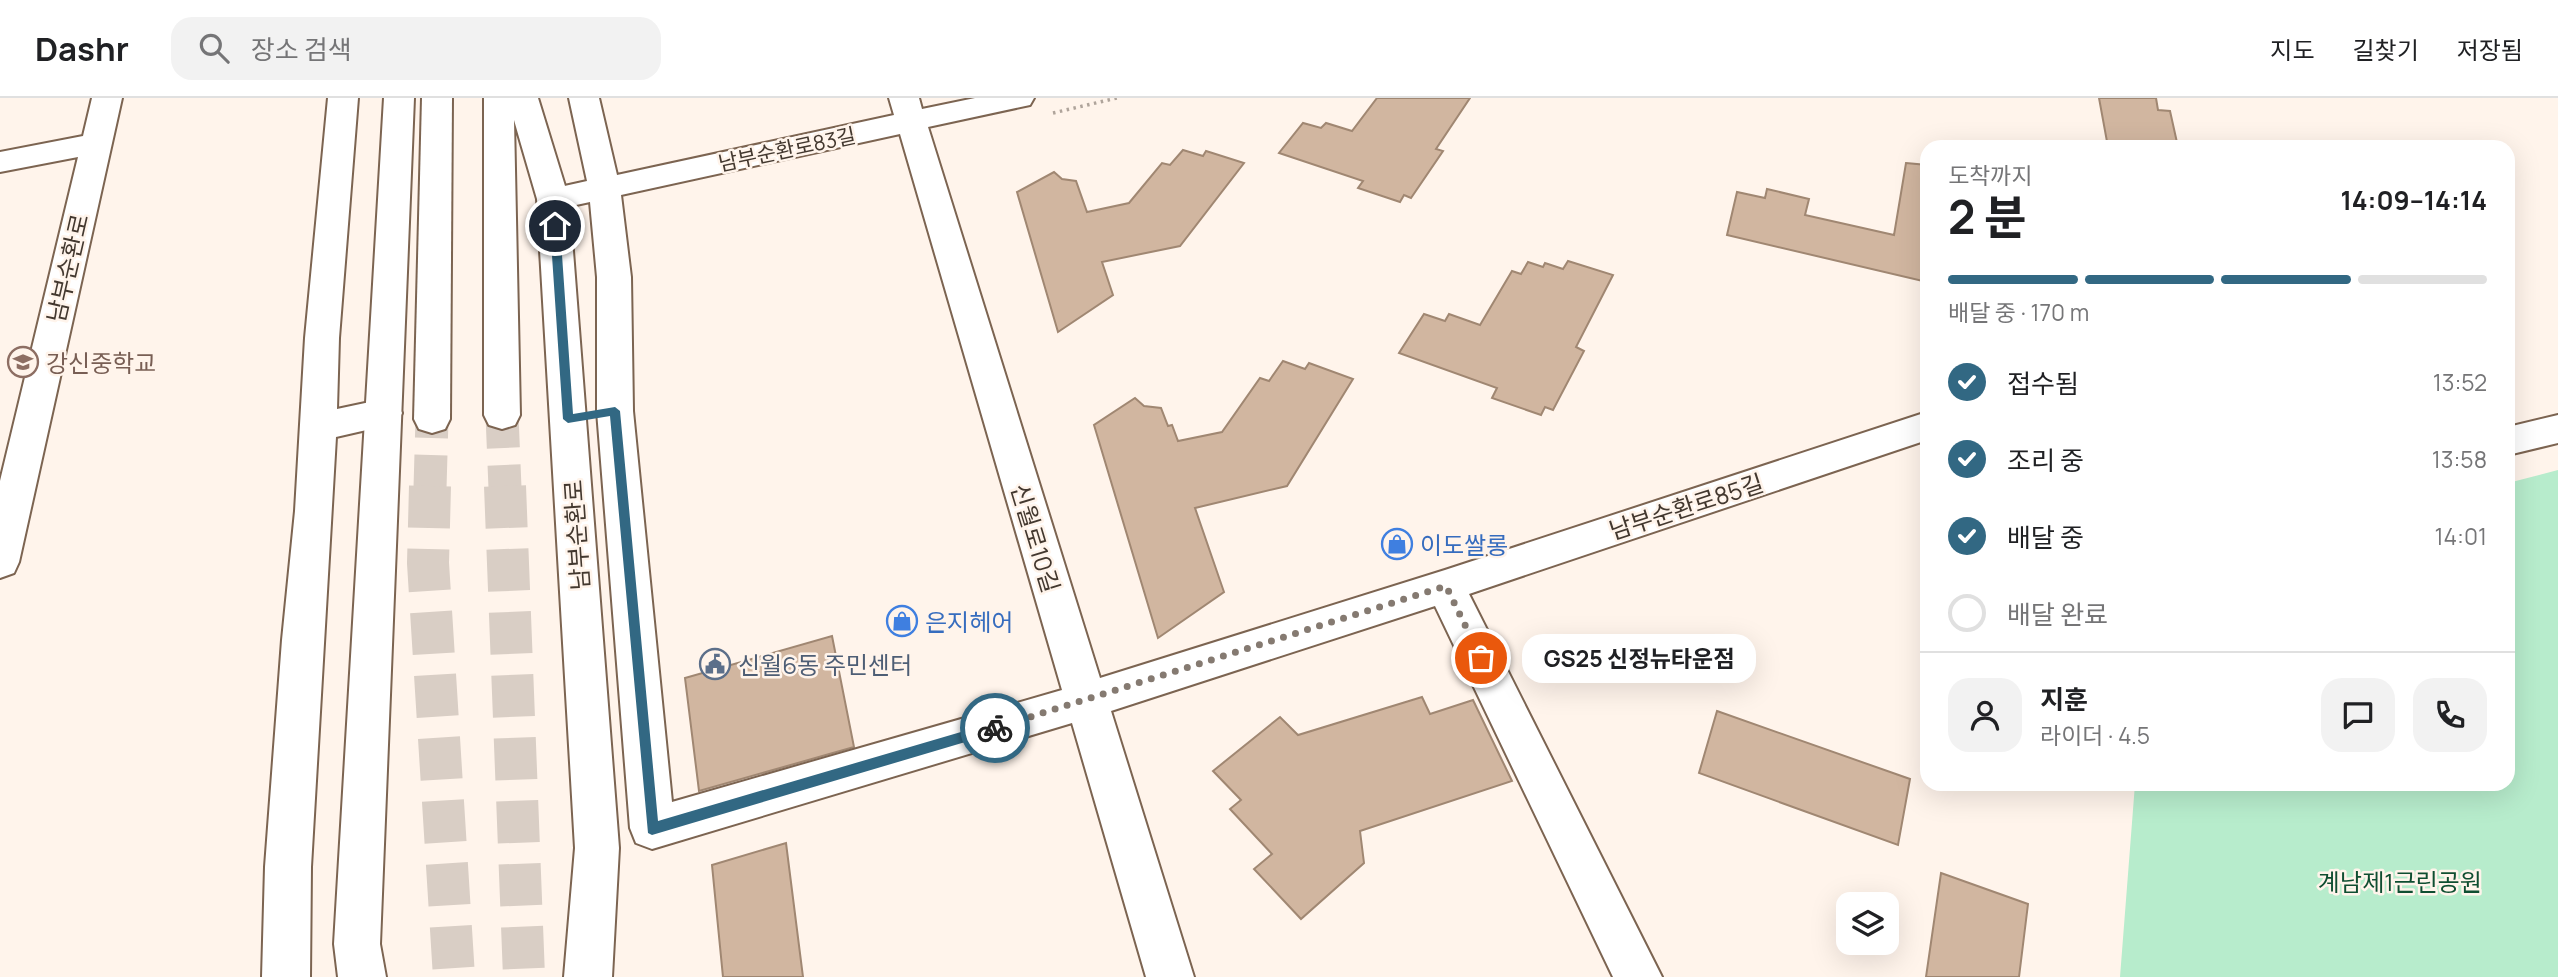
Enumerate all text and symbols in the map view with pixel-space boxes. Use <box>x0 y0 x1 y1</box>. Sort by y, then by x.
search box <box>171 17 661 80</box>
text: Dashr <box>35 26 129 71</box>
icon: search <box>195 29 233 67</box>
text: 장소 검색 <box>251 31 352 67</box>
text: 지도 <box>2270 33 2315 66</box>
text: 길찾기 <box>2353 33 2419 66</box>
text: 저장됨 <box>2457 33 2523 66</box>
street label: 남부순환로83길 <box>716 121 858 177</box>
text: 도착까지 <box>1948 159 2033 191</box>
text: 14:09–14:14 <box>2340 182 2487 218</box>
text: 2 분 <box>1948 185 2027 248</box>
pin <box>525 196 585 256</box>
icon: home <box>536 207 574 245</box>
street label: 남부순환로 <box>39 211 95 325</box>
text: 배달 중 · 170 m <box>1948 296 2089 328</box>
school or university icon: 강신중학교 <box>6 345 40 379</box>
place label: 강신중학교 <box>46 346 156 379</box>
icon: check <box>1948 363 1986 401</box>
text: 접수됨 <box>2007 365 2079 401</box>
text: 13:52 <box>2433 366 2487 398</box>
icon: check <box>1948 440 1986 478</box>
text: 조리 중 <box>2007 442 2084 478</box>
text: 13:58 <box>2432 443 2487 475</box>
street label: 남부순환로85길 <box>1605 466 1767 546</box>
street label: 남부순환로 <box>556 479 596 591</box>
street label: 신월로10길 <box>1004 479 1068 597</box>
icon: check <box>1948 517 1986 555</box>
text: 배달 중 <box>2007 519 2084 555</box>
text: 14:01 <box>2435 520 2487 552</box>
shop icon: 이도쌀롱 <box>1380 527 1414 561</box>
place label: 이도쌀롱 <box>1420 528 1508 561</box>
text: 배달 완료 <box>2007 596 2108 632</box>
shop icon: 은지헤어 <box>885 604 919 638</box>
place label: 은지헤어 <box>925 605 1013 638</box>
pin <box>1451 628 1511 688</box>
callout: GS25 신정뉴타운점 <box>1523 634 1758 682</box>
icon: bag <box>1462 639 1500 677</box>
text: GS25 신정뉴타운점 <box>1544 642 1734 674</box>
public building icon: 신월6동 주민센터 <box>698 647 732 681</box>
place label: 신월6동 주민센터 <box>738 648 912 681</box>
button: person <box>1948 678 2022 752</box>
button: chat <box>2321 678 2395 752</box>
button: phone <box>2413 678 2487 752</box>
text: 지훈 <box>2040 681 2088 717</box>
courier <box>960 693 1030 763</box>
icon: bike <box>976 709 1014 747</box>
text: 라이더 · 4.5 <box>2040 719 2150 751</box>
park label: 계남제1근린공원 <box>2318 865 2482 898</box>
map controls <box>1836 892 1899 955</box>
button: layers <box>1836 892 1899 955</box>

